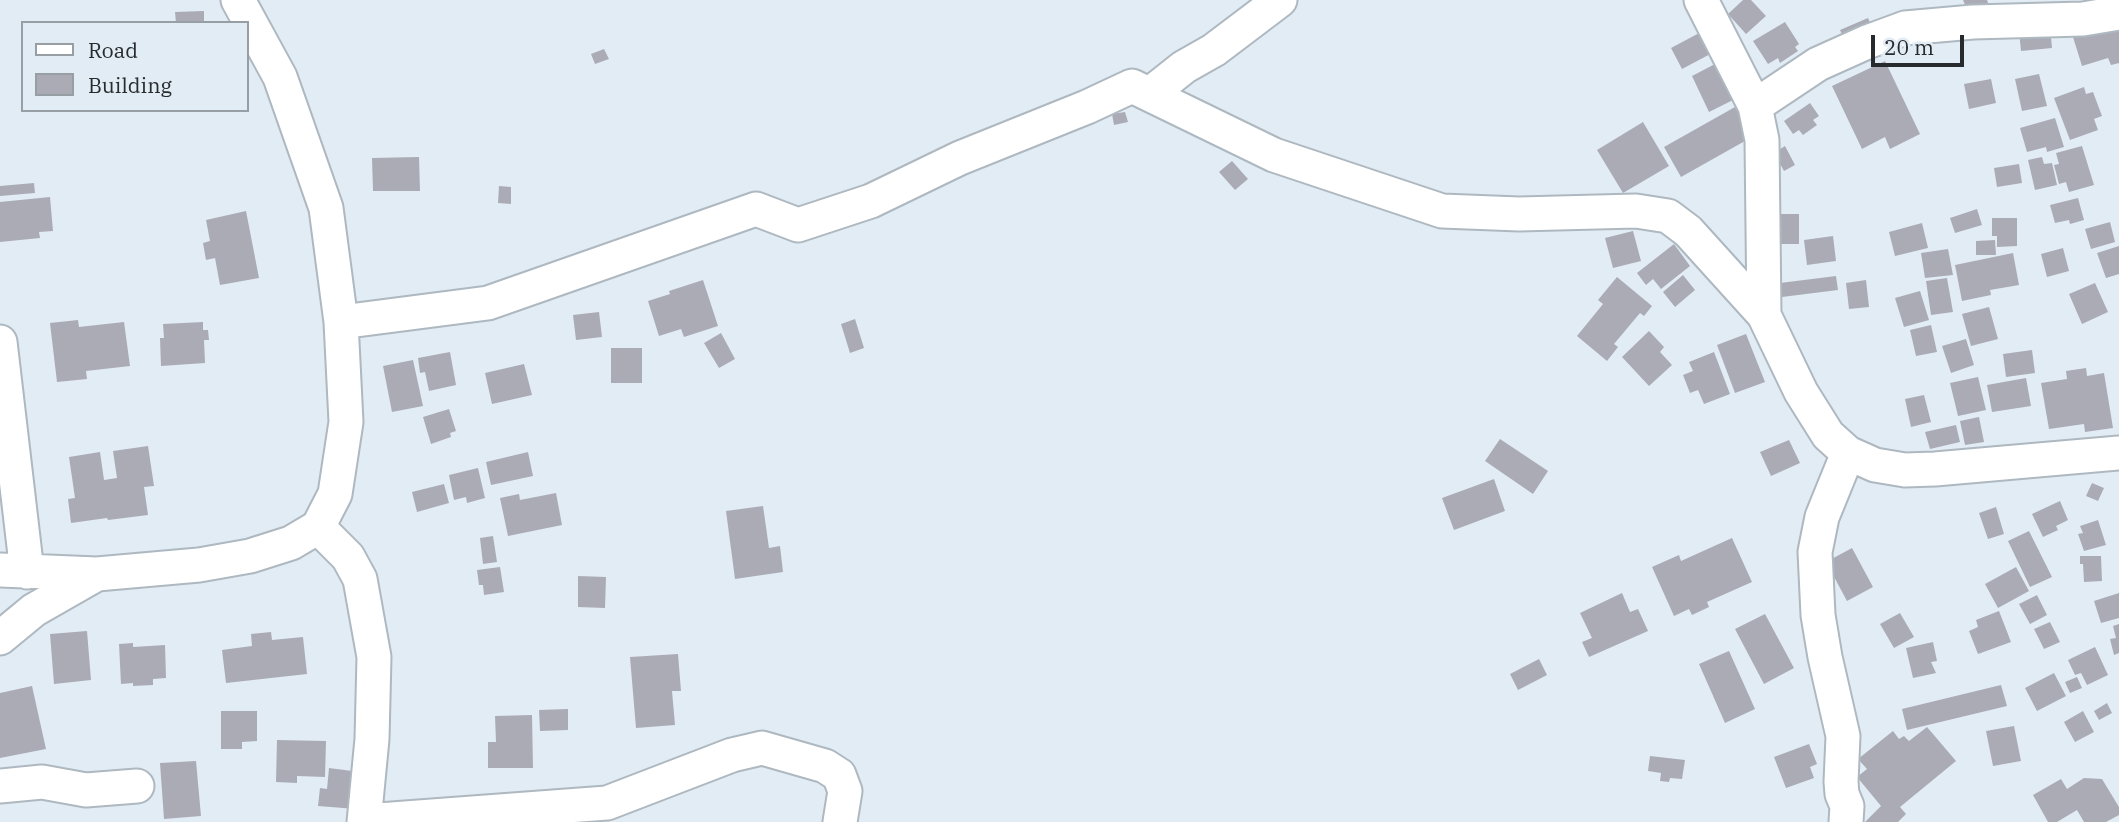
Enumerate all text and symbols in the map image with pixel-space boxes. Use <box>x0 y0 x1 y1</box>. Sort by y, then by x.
legend <box>21 21 248 112</box>
scale bar <box>1874 21 1967 65</box>
text: 20 m <box>1884 33 1934 61</box>
text: Road <box>88 36 138 64</box>
text: Building <box>88 71 172 99</box>

